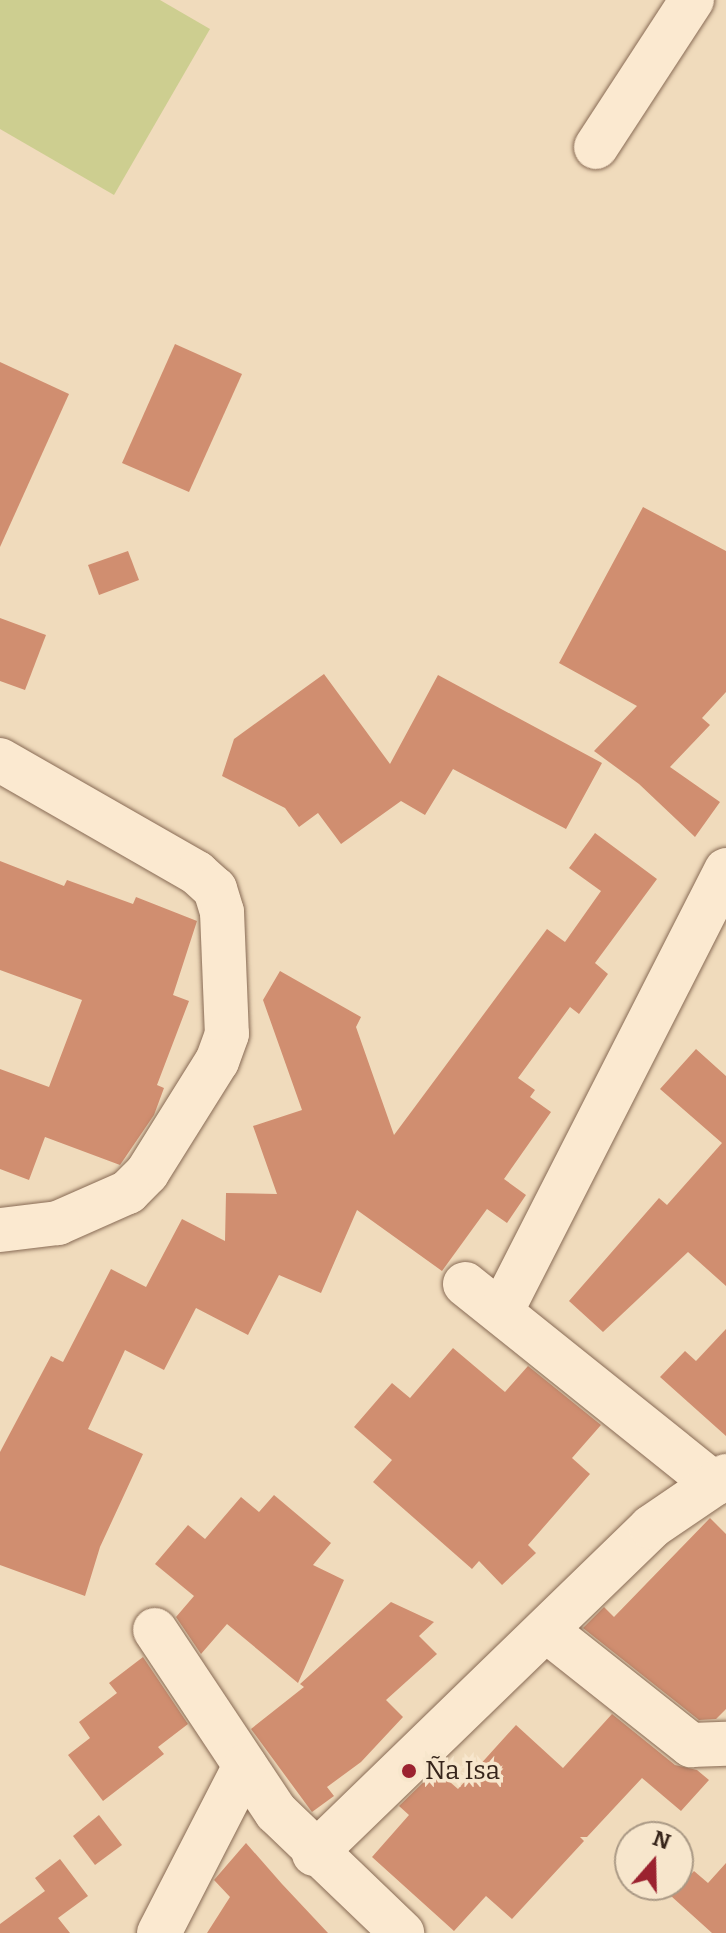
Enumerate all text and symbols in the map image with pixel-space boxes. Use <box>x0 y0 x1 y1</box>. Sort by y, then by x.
place label: Ña Isa <box>425 1755 500 1787</box>
marker: Ña Isa <box>400 1762 418 1780</box>
north arrow <box>614 1821 694 1901</box>
text: N <box>649 1824 674 1855</box>

